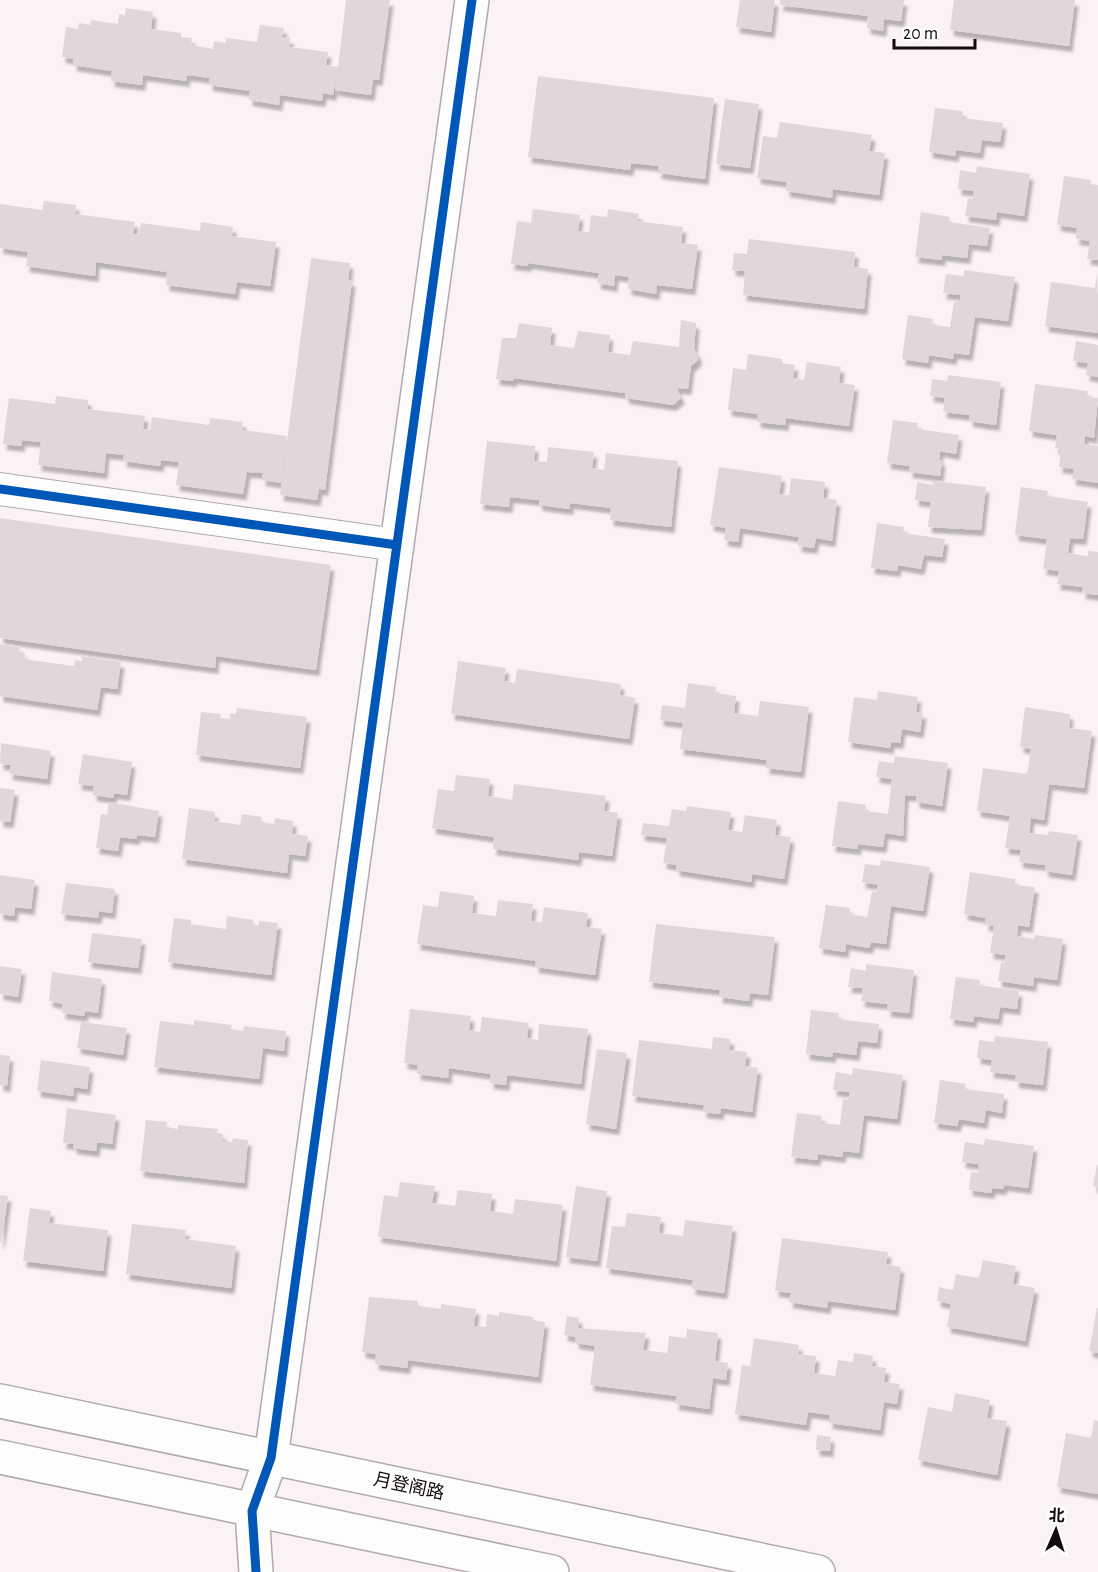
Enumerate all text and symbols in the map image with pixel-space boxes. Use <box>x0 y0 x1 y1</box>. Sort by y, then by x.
scale bar <box>894 12 975 50</box>
text: 20 m <box>903 25 938 43</box>
street label: 月登阁路 <box>372 1469 446 1503</box>
north arrow <box>1026 1500 1086 1560</box>
text: 北 <box>1048 1507 1065 1524</box>

